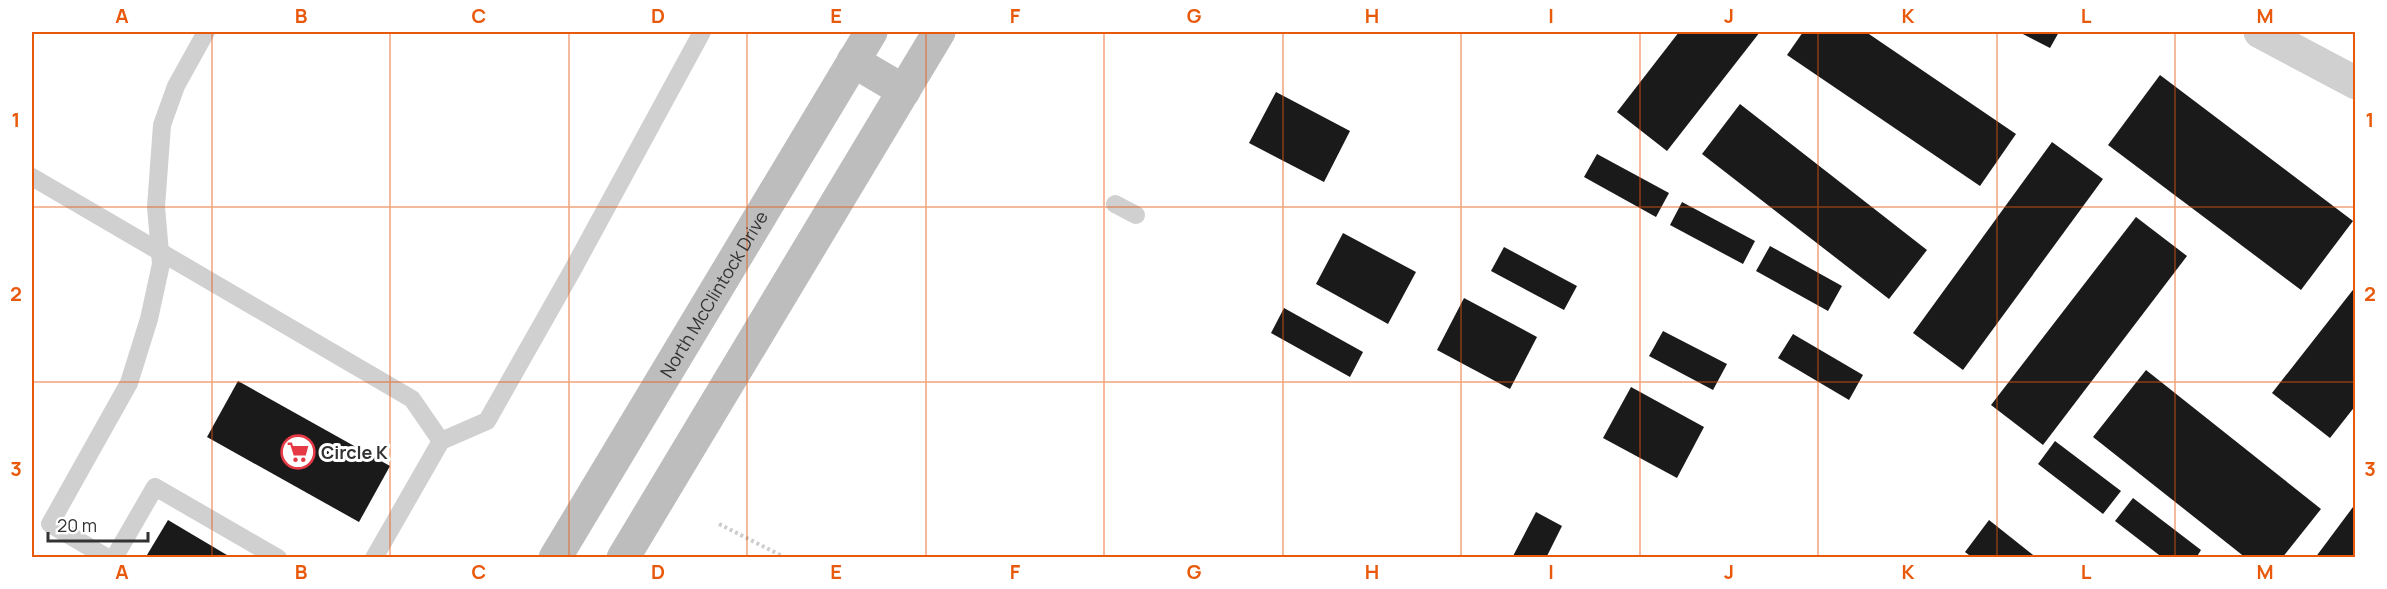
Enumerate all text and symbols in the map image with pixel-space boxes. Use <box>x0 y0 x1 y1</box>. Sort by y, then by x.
text: A <box>115 2 129 29</box>
text: B <box>295 2 308 29</box>
text: C <box>472 2 486 29</box>
text: D <box>651 2 665 29</box>
text: E <box>830 2 842 29</box>
text: F <box>1010 2 1021 29</box>
text: G <box>1187 2 1202 29</box>
text: H <box>1365 2 1379 29</box>
text: I <box>1548 2 1554 29</box>
text: J <box>1724 2 1734 29</box>
text: K <box>1902 2 1915 29</box>
text: L <box>2081 2 2092 29</box>
text: M <box>2256 2 2274 29</box>
text: 1 <box>12 106 20 133</box>
text: 1 <box>2366 106 2374 133</box>
street label: North McClintock Drive <box>654 206 773 382</box>
text: 2 <box>10 280 22 307</box>
text: 2 <box>2364 280 2376 307</box>
supermarket icon: Circle K <box>280 434 316 470</box>
place label: Circle K <box>321 440 388 464</box>
text: 3 <box>10 455 22 482</box>
text: 3 <box>2364 455 2376 482</box>
scale bar <box>48 505 148 543</box>
text: 20 m <box>57 513 97 537</box>
text: A <box>115 558 129 585</box>
text: B <box>295 558 308 585</box>
text: C <box>472 558 486 585</box>
text: D <box>651 558 665 585</box>
text: E <box>830 558 842 585</box>
text: F <box>1010 558 1021 585</box>
text: G <box>1187 558 1202 585</box>
text: H <box>1365 558 1379 585</box>
text: I <box>1548 558 1554 585</box>
text: J <box>1724 558 1734 585</box>
text: K <box>1902 558 1915 585</box>
text: L <box>2081 558 2092 585</box>
text: M <box>2256 558 2274 585</box>

